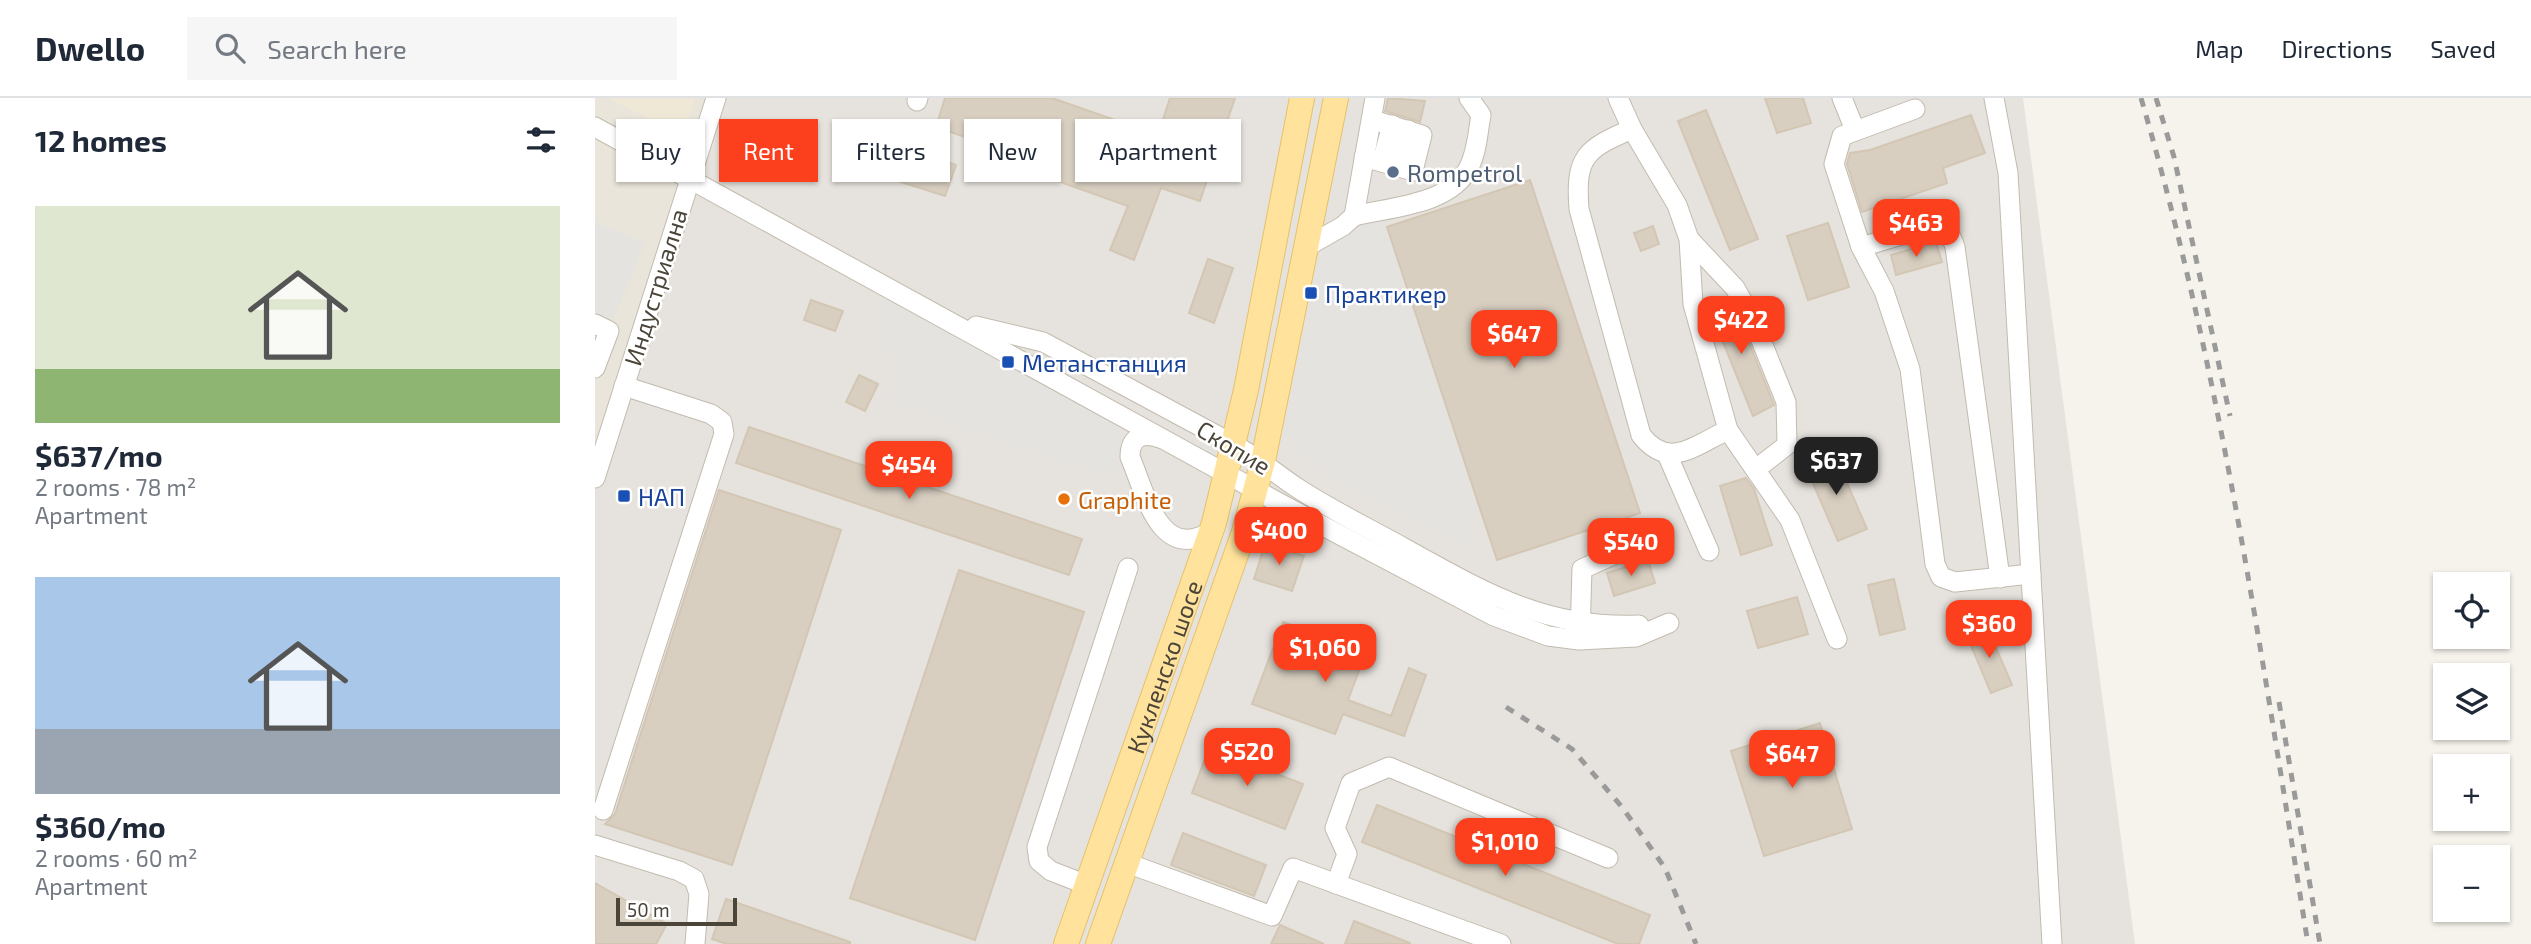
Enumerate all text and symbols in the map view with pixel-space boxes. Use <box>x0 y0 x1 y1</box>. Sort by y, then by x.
search box <box>187 17 677 80</box>
text: Dwello <box>35 28 145 68</box>
icon: search <box>211 29 249 67</box>
text: Search here <box>267 33 407 64</box>
text: Map <box>2195 34 2243 63</box>
text: Directions <box>2281 34 2392 63</box>
text: Saved <box>2430 34 2496 63</box>
chip: Buy <box>616 119 705 182</box>
chip: Rent <box>719 119 818 182</box>
chip: Filters <box>832 119 950 182</box>
chip: New <box>964 119 1061 182</box>
chip: Apartment <box>1075 119 1241 182</box>
icon: filters <box>522 121 560 159</box>
text: 12 homes <box>35 122 167 158</box>
place label: Rompetrol <box>1407 158 1522 187</box>
marker: Rompetrol <box>1385 164 1401 180</box>
pin: $463 <box>1875 200 1957 259</box>
street label: Индустриална <box>617 205 694 369</box>
text: $463 <box>1889 208 1943 236</box>
icon: home <box>235 252 361 378</box>
place label: Практикер <box>1325 279 1447 308</box>
marker: Практикер <box>1303 285 1319 301</box>
pin: $422 <box>1700 296 1782 356</box>
text: $422 <box>1714 305 1768 333</box>
pin: $647 <box>1473 310 1555 370</box>
text: $647 <box>1487 319 1541 347</box>
place label: Метанстанция <box>1022 348 1187 377</box>
marker: Метанстанция <box>1000 354 1016 370</box>
street label: Скопие <box>1192 414 1276 480</box>
text: $637/mo <box>35 437 163 473</box>
pin: $637 <box>1795 438 1877 497</box>
pin: $454 <box>868 442 950 501</box>
text: $637 <box>1810 446 1862 474</box>
text: $454 <box>881 450 937 478</box>
text: 2 rooms · 78 m² <box>35 473 196 501</box>
place label: НАП <box>638 482 685 511</box>
place label: Graphite <box>1078 485 1172 514</box>
marker: НАП <box>616 488 632 504</box>
marker: Graphite <box>1056 491 1072 507</box>
text: Apartment <box>35 501 148 529</box>
pin: $400 <box>1238 508 1320 567</box>
text: $400 <box>1250 516 1308 544</box>
pin: $540 <box>1590 518 1672 578</box>
text: $540 <box>1603 527 1659 555</box>
map controls <box>2433 572 2510 922</box>
button: locate <box>2433 572 2510 649</box>
street label: Кукленско шосе <box>1120 576 1207 757</box>
pin: $360 <box>1948 601 2030 660</box>
text: $360 <box>1962 609 2016 637</box>
icon: home <box>235 623 361 749</box>
pin: $1,060 <box>1268 624 1382 684</box>
text: $1,060 <box>1289 633 1361 661</box>
button: layers <box>2433 663 2510 740</box>
pin: $520 <box>1206 728 1288 788</box>
pin: $647 <box>1751 730 1833 790</box>
text: $520 <box>1220 737 1274 765</box>
text: $647 <box>1765 739 1819 767</box>
button: + <box>2433 754 2510 831</box>
text: $360/mo <box>35 808 166 844</box>
pin: $1,010 <box>1448 818 1562 878</box>
text: $1,010 <box>1471 827 1539 855</box>
text: 2 rooms · 60 m² <box>35 844 197 872</box>
button: − <box>2433 845 2510 922</box>
text: Apartment <box>35 872 148 900</box>
scale bar <box>616 895 737 927</box>
text: 50 m <box>627 898 670 921</box>

